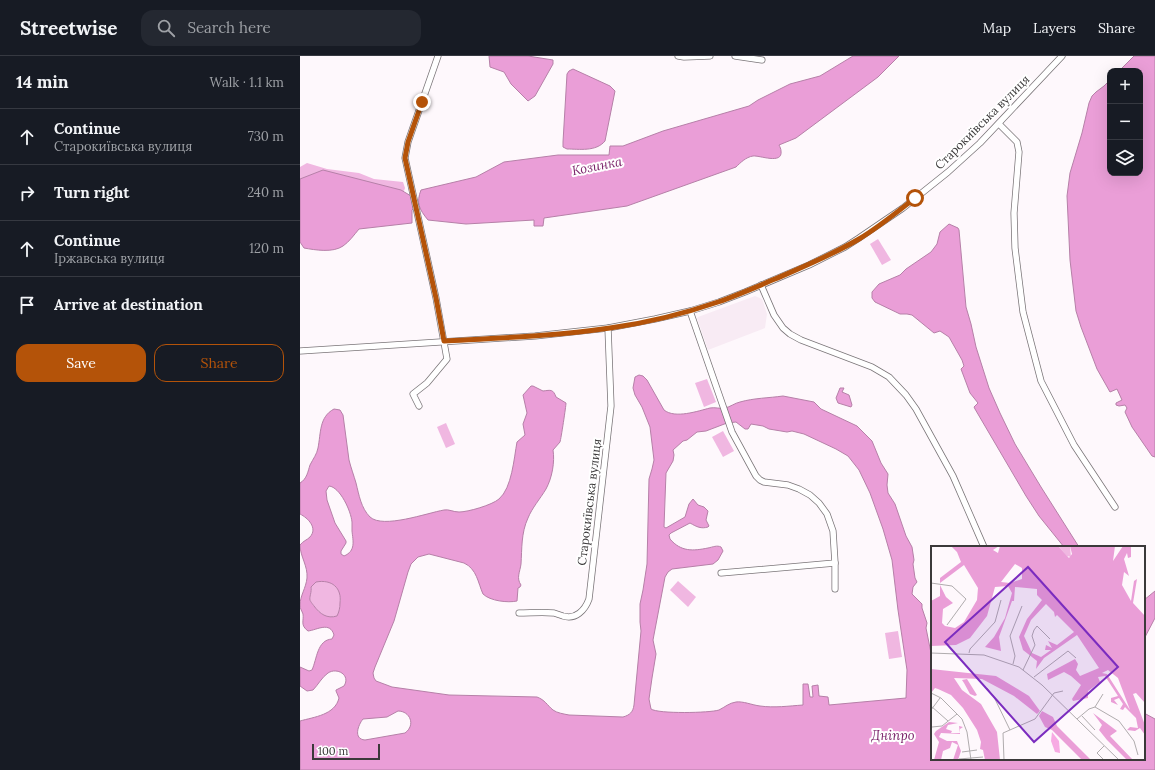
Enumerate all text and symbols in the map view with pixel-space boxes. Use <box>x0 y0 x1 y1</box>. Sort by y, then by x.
search box <box>141 10 421 46</box>
text: Streetwise <box>20 16 117 40</box>
icon: search <box>155 17 177 39</box>
text: Search here <box>187 18 271 37</box>
text: Map <box>983 19 1011 37</box>
text: Layers <box>1033 19 1076 37</box>
text: Share <box>1098 19 1135 37</box>
map controls <box>1107 68 1143 176</box>
button: + <box>1107 68 1143 104</box>
text: 14 min <box>16 71 69 93</box>
street label: Старокиївська вулиця <box>932 72 1032 172</box>
text: Walk · 1.1 km <box>210 74 284 91</box>
route end <box>413 93 431 111</box>
button: − <box>1107 104 1143 140</box>
text: Continue <box>54 119 120 138</box>
icon: ahead <box>16 126 38 148</box>
text: 730 m <box>248 128 284 145</box>
text: Старокиївська вулиця <box>54 138 192 155</box>
button: layers <box>1107 140 1143 176</box>
water label: Козинка <box>570 153 624 179</box>
icon: right <box>16 182 38 204</box>
text: Turn right <box>54 183 130 202</box>
text: 240 m <box>247 184 284 201</box>
route start <box>906 189 924 207</box>
text: Continue <box>54 231 120 250</box>
icon: ahead <box>16 238 38 260</box>
text: 120 m <box>249 240 284 257</box>
text: Іржавська вулиця <box>54 250 165 267</box>
icon: arrive <box>16 294 38 316</box>
text: Arrive at destination <box>54 295 203 314</box>
button: Save <box>16 344 146 382</box>
button: Share <box>154 344 284 382</box>
street label: Старокиївська вулиця <box>574 438 604 566</box>
inset map <box>931 546 1145 760</box>
water label: Дніпро <box>871 727 915 744</box>
scale bar <box>312 742 380 761</box>
text: 100 m <box>318 744 348 758</box>

